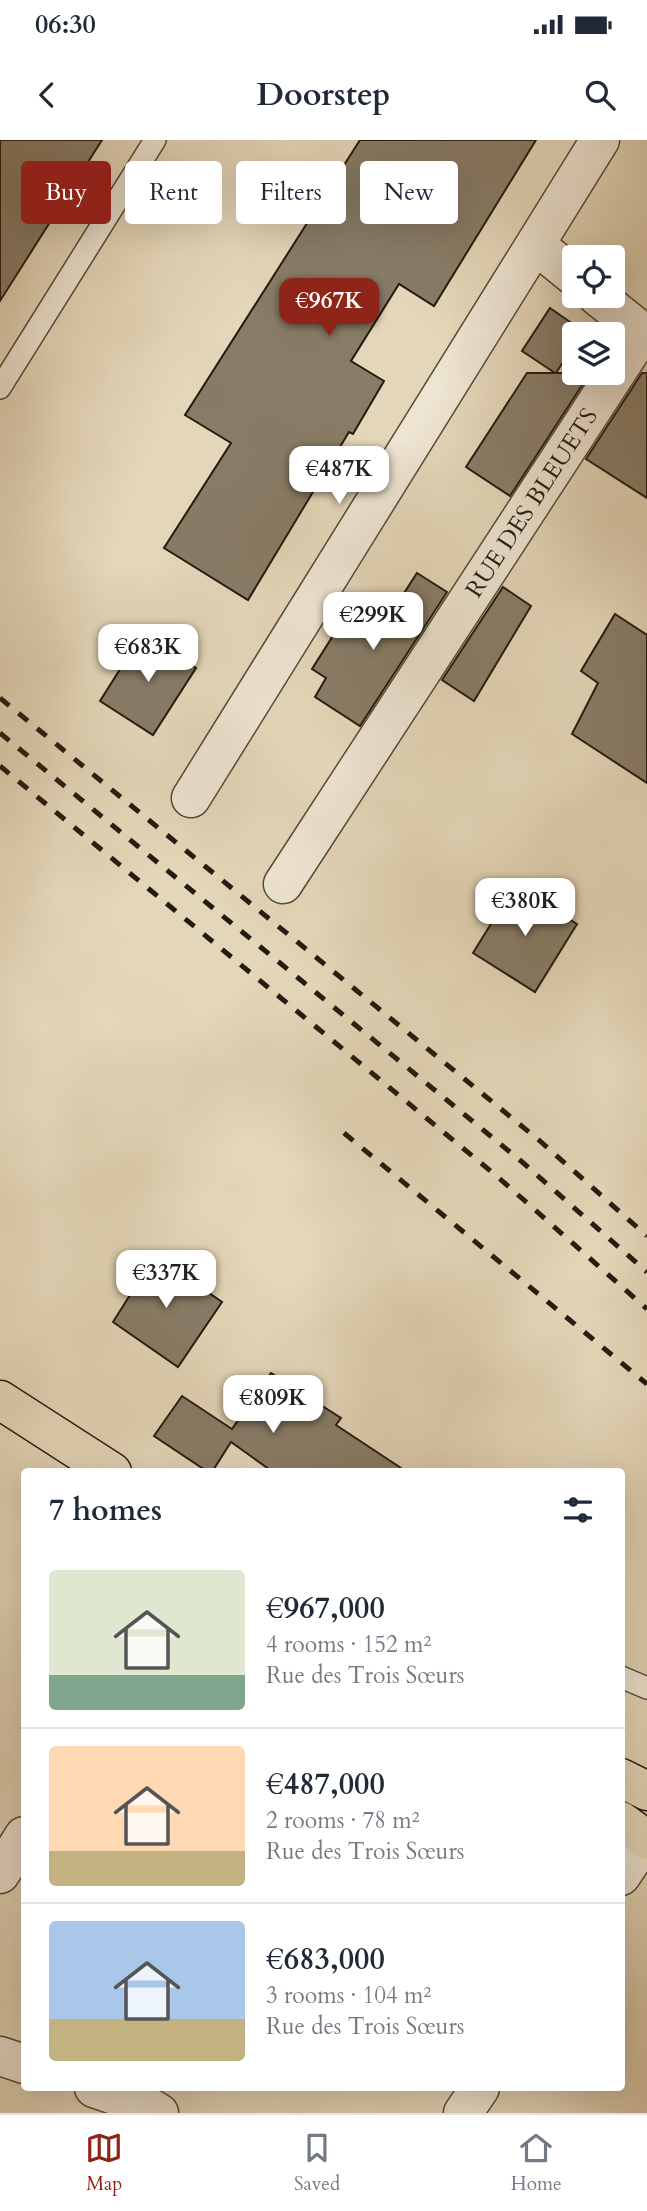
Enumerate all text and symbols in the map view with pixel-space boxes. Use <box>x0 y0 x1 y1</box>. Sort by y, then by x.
text: 06:30 <box>35 7 96 42</box>
text: Doorstep <box>257 73 390 117</box>
icon: back <box>28 76 66 114</box>
icon: search <box>581 76 619 114</box>
chip: Buy <box>21 161 111 224</box>
chip: Rent <box>125 161 222 224</box>
chip: Filters <box>236 161 346 224</box>
chip: New <box>360 161 458 224</box>
map controls <box>562 245 625 385</box>
button: locate <box>562 245 625 308</box>
pin: €967K <box>280 278 378 338</box>
text: €967K <box>295 285 363 316</box>
button: layers <box>562 322 625 385</box>
street label: RUE DES BLEUETS <box>458 402 605 604</box>
pin: €487K <box>290 446 388 506</box>
text: €487K <box>305 453 373 484</box>
pin: €299K <box>324 592 422 652</box>
text: €299K <box>339 599 407 630</box>
pin: €683K <box>99 624 197 684</box>
text: €683K <box>114 631 182 662</box>
pin: €380K <box>476 878 574 938</box>
text: €380K <box>491 885 559 916</box>
pin: €337K <box>117 1250 215 1310</box>
text: €337K <box>132 1257 200 1288</box>
pin: €809K <box>224 1376 322 1435</box>
text: €809K <box>239 1382 307 1413</box>
text: 7 homes <box>49 1490 162 1531</box>
icon: filters <box>559 1491 597 1529</box>
text: €967,000 <box>266 1588 385 1629</box>
icon: home <box>105 1598 189 1682</box>
text: 4 rooms · 152 m² <box>266 1629 431 1660</box>
text: Rue des Trois Sœurs <box>266 1660 465 1691</box>
text: €487,000 <box>266 1764 385 1805</box>
icon: home <box>105 1774 189 1858</box>
text: 2 rooms · 78 m² <box>266 1805 419 1836</box>
text: Rue des Trois Sœurs <box>266 1836 465 1867</box>
text: €683,000 <box>266 1939 385 1980</box>
icon: home <box>105 1949 189 2033</box>
text: 3 rooms · 104 m² <box>266 1980 431 2011</box>
text: Rue des Trois Sœurs <box>266 2011 465 2042</box>
tab: Map <box>85 2129 123 2197</box>
tab: Saved <box>294 2129 340 2197</box>
tab: Home <box>511 2129 562 2197</box>

